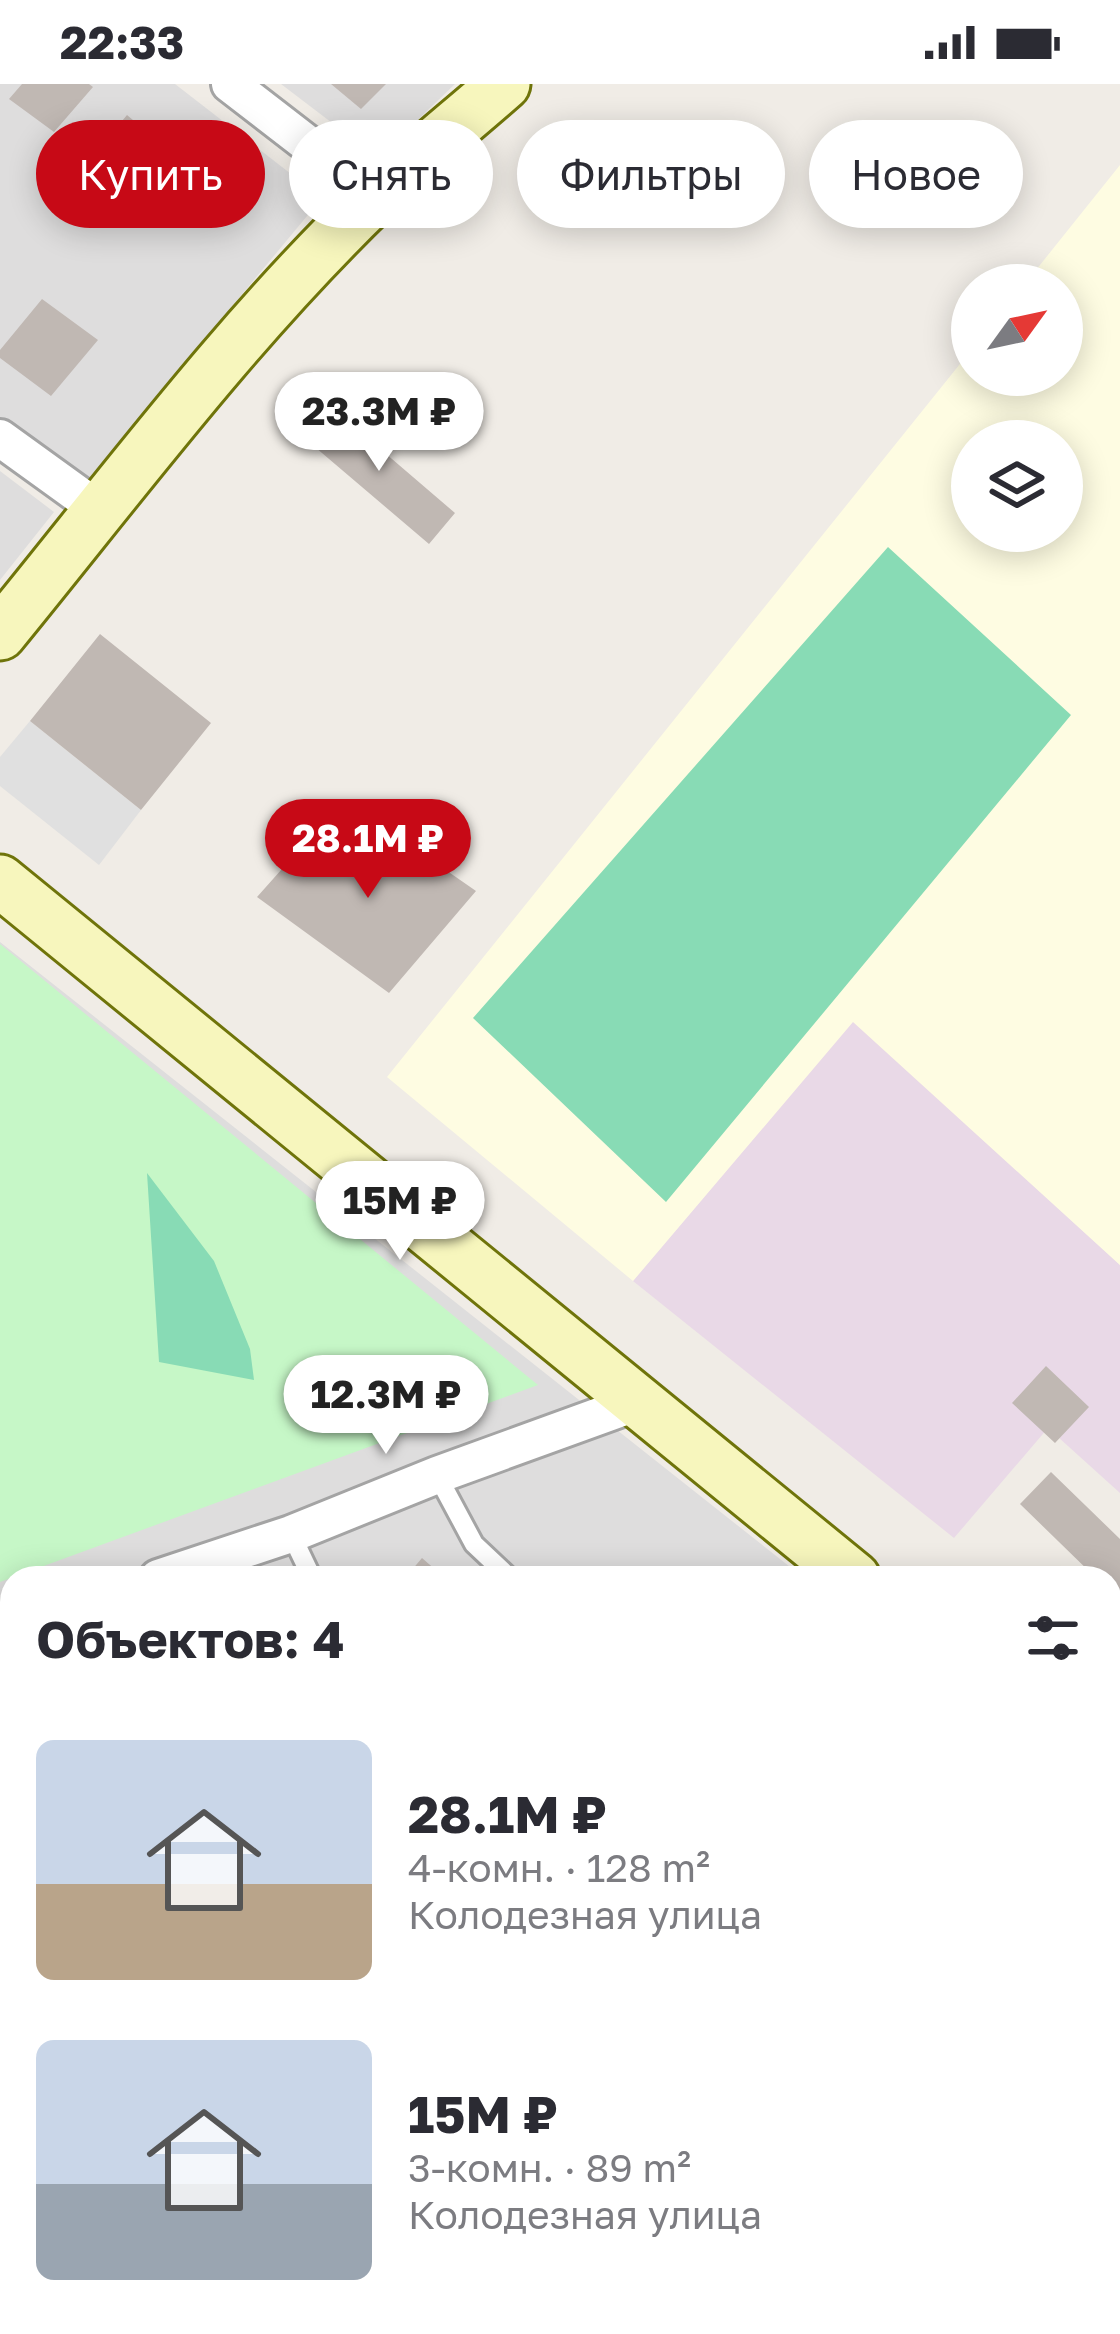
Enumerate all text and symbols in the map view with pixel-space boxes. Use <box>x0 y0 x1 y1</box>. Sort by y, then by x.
text: 22:33 <box>60 15 184 69</box>
chip: Купить <box>36 120 265 228</box>
chip: Снять <box>289 120 493 228</box>
chip: Фильтры <box>517 120 785 228</box>
chip: Новое <box>809 120 1023 228</box>
north arrow <box>951 264 1083 396</box>
map controls <box>951 264 1083 552</box>
pin: 23.3M ₽ <box>268 372 490 474</box>
text: 23.3M ₽ <box>302 387 456 434</box>
button: layers <box>951 420 1083 552</box>
pin: 28.1M ₽ <box>257 799 479 901</box>
text: 28.1M ₽ <box>292 814 444 861</box>
pin: 15M ₽ <box>316 1161 484 1263</box>
text: 15M ₽ <box>343 1176 457 1223</box>
pin: 12.3M ₽ <box>275 1355 497 1457</box>
text: 12.3M ₽ <box>311 1370 461 1417</box>
icon: filters <box>1020 1605 1086 1671</box>
text: Объектов: 4 <box>36 1608 345 1669</box>
text: 28.1M ₽ <box>408 1783 607 1844</box>
icon: home <box>132 1788 276 1932</box>
text: 4-комн. · 128 m² <box>408 1844 710 1891</box>
text: Колодезная улица <box>408 1891 762 1938</box>
text: 15M ₽ <box>408 2083 558 2144</box>
icon: home <box>132 2088 276 2232</box>
text: 3-комн. · 89 m² <box>408 2144 691 2191</box>
text: Колодезная улица <box>408 2191 762 2238</box>

